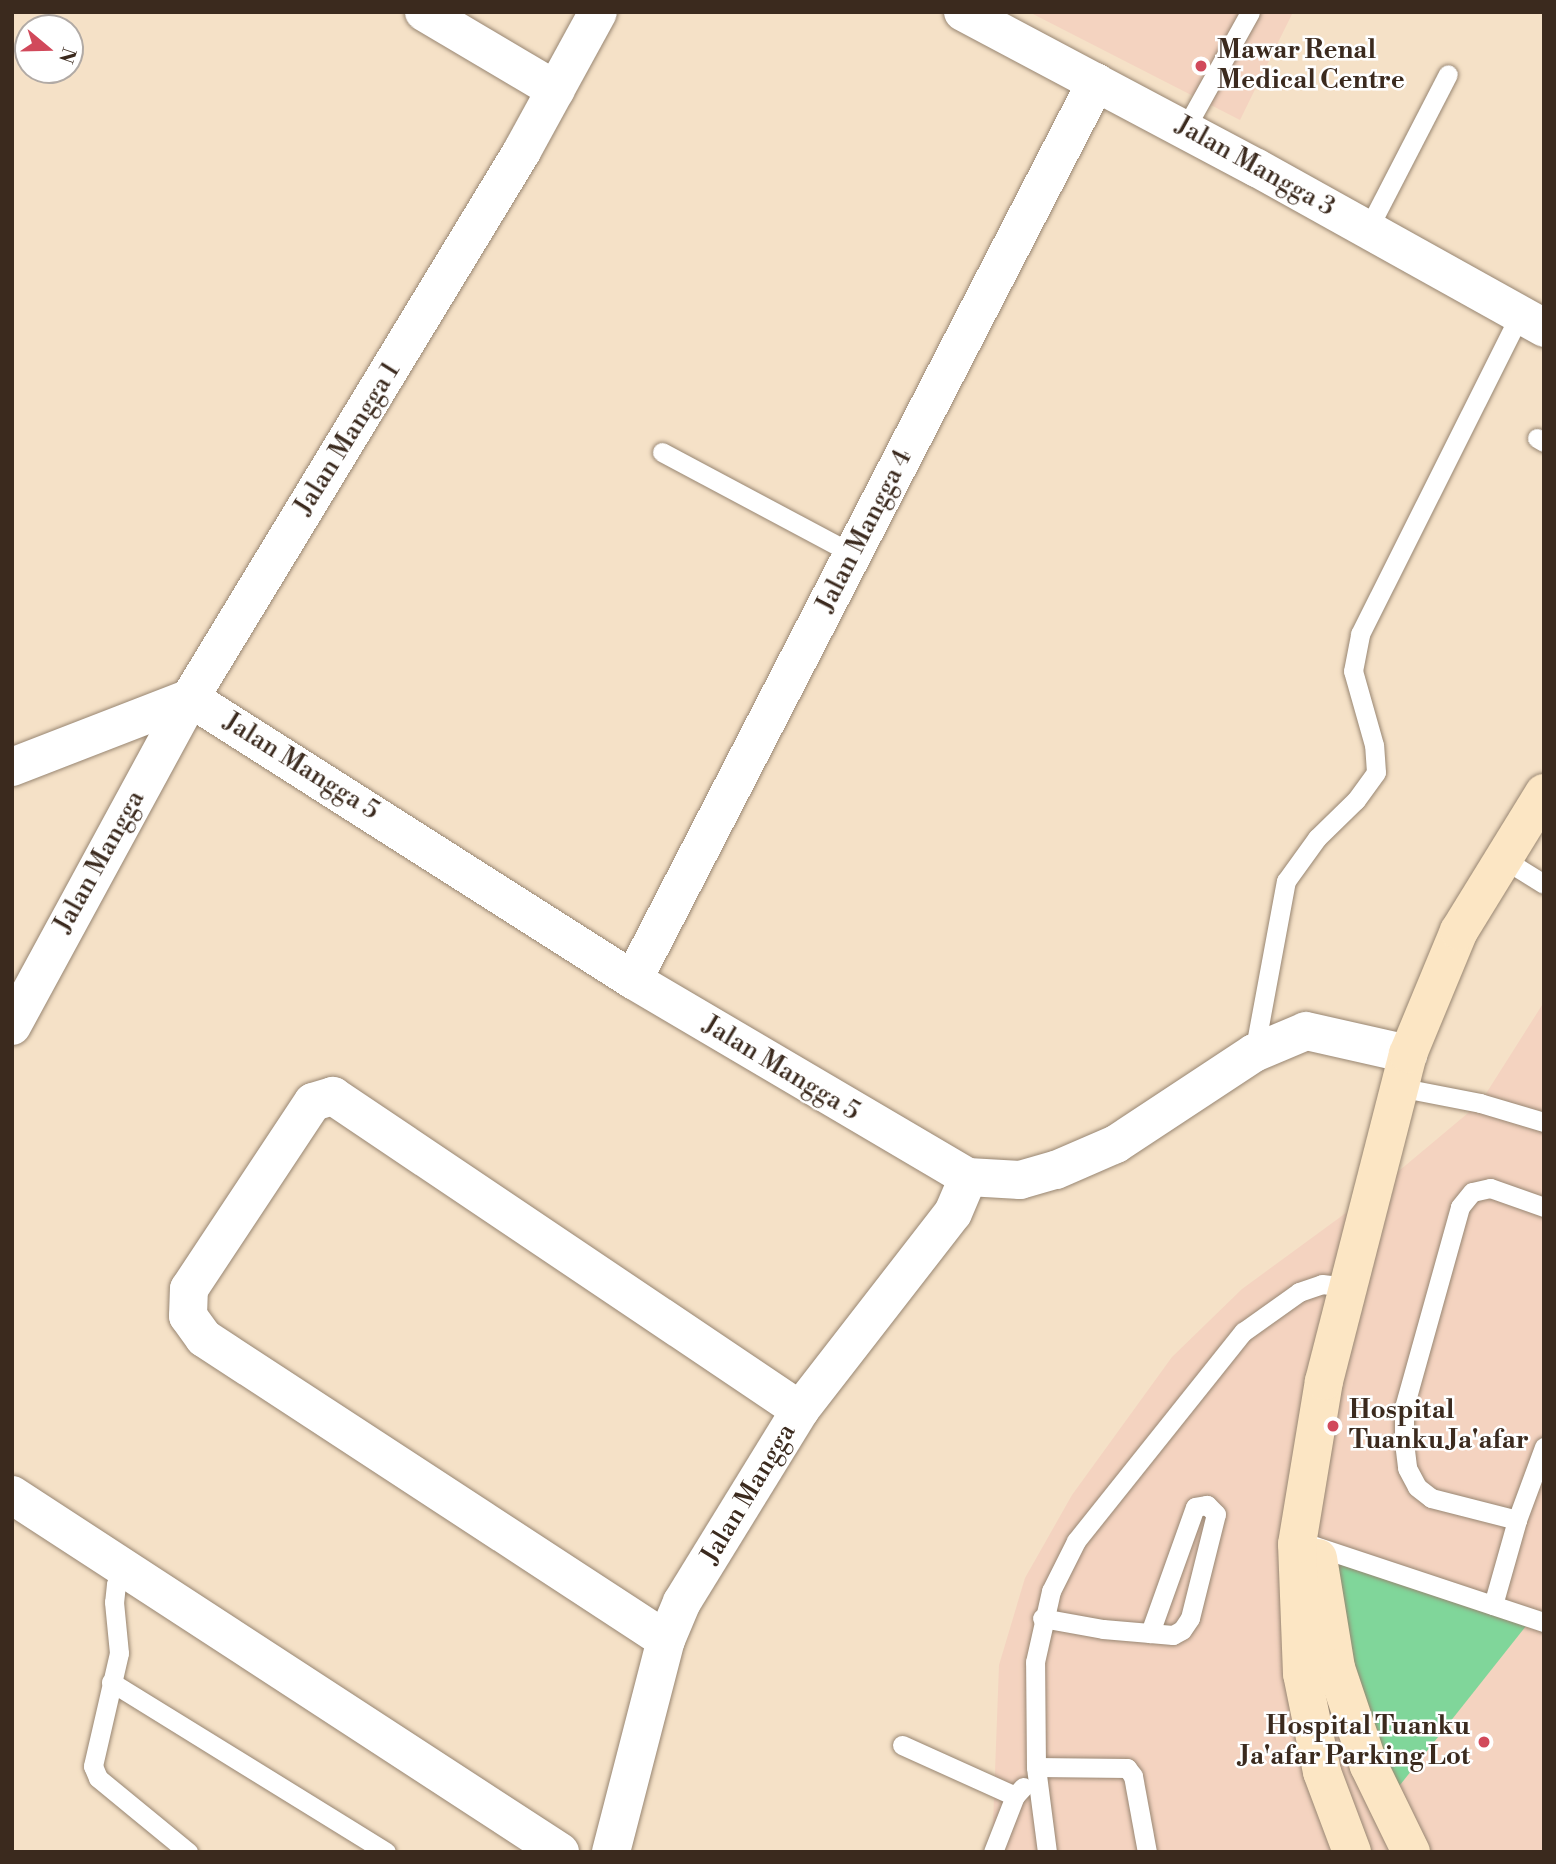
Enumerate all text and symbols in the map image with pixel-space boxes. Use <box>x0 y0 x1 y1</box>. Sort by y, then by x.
north arrow <box>14 14 84 84</box>
place label: Mawar Renal Medical Centre <box>1217 35 1405 96</box>
text: N <box>53 44 81 66</box>
marker: Mawar Renal Medical Centre <box>1191 56 1211 76</box>
street label: Jalan Mangga 3 <box>1170 110 1340 224</box>
street label: Jalan Mangga 1 <box>289 357 407 521</box>
street label: Jalan Mangga 4 <box>811 444 919 618</box>
street label: Jalan Mangga 5 <box>218 707 384 827</box>
street label: Jalan Mangga <box>48 786 152 938</box>
street label: Jalan Mangga 5 <box>697 1010 865 1128</box>
place label: Hospital Tuanku Ja'afar <box>1349 1395 1529 1456</box>
marker: Hospital Tuanku Ja'afar <box>1323 1416 1343 1436</box>
street label: Jalan Mangga <box>695 1418 803 1570</box>
place label: Hospital Tuanku Ja'afar Parking Lot <box>1240 1711 1470 1772</box>
marker: Hospital Tuanku Ja'afar Parking Lot <box>1476 1734 1492 1750</box>

